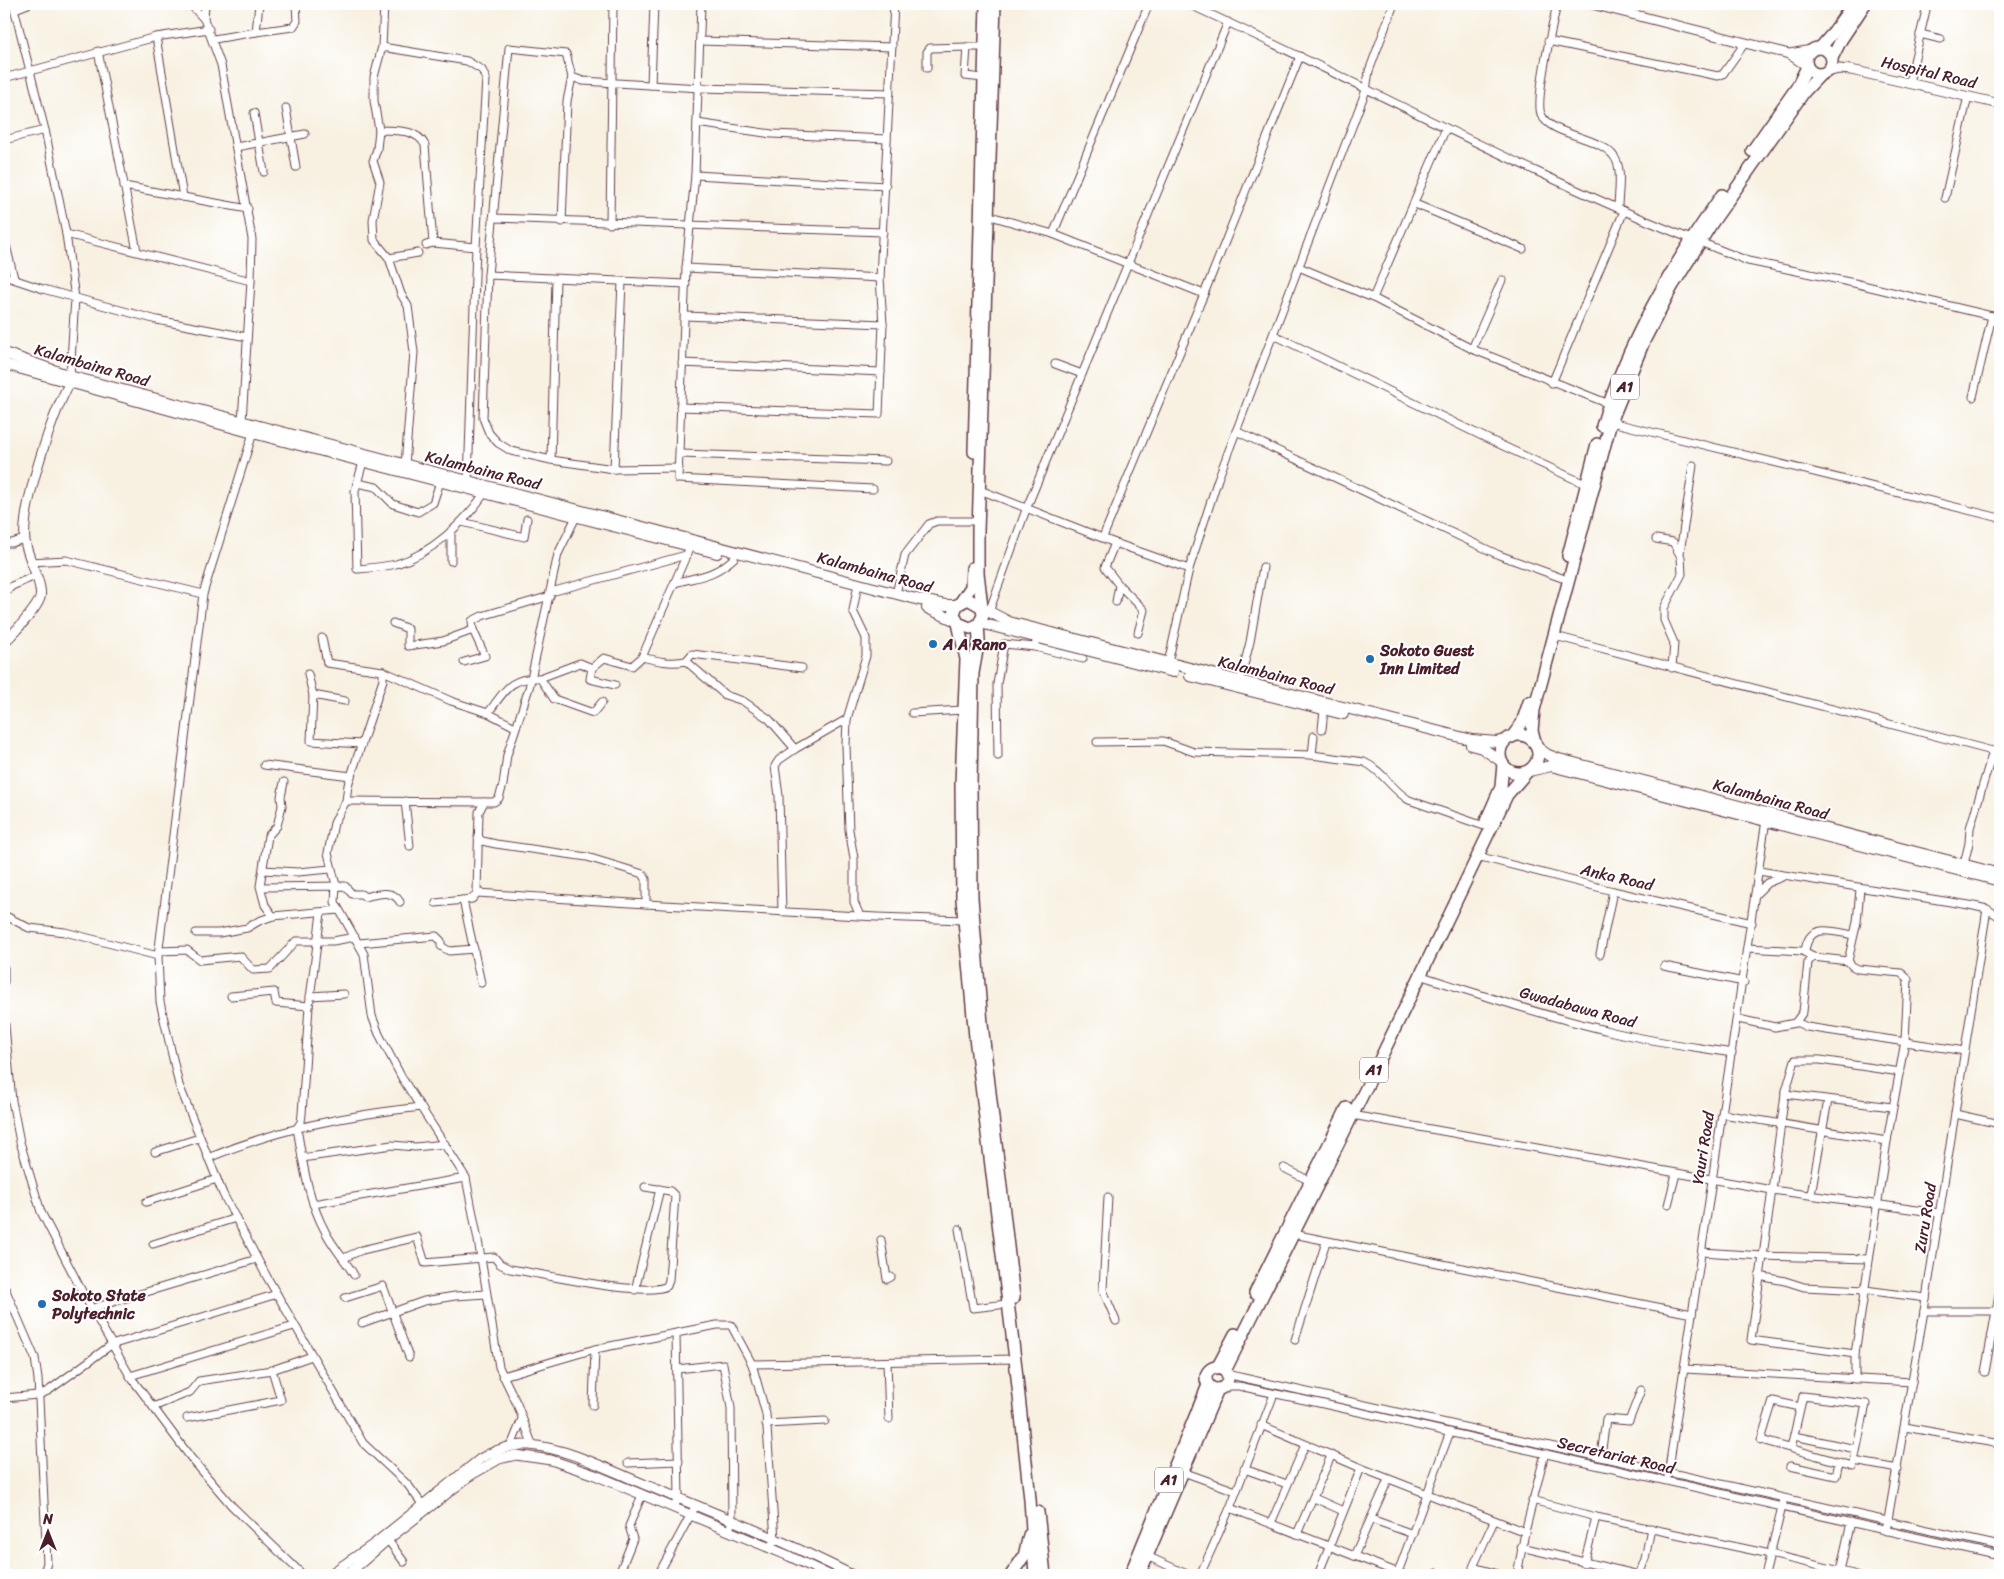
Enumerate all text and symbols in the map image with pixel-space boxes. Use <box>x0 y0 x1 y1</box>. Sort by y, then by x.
street label: Hospital Road <box>1878 47 1981 97</box>
street label: Kalambaina Road <box>31 335 154 396</box>
road number: A1 <box>1611 374 1639 400</box>
street label: Kalambaina Road <box>422 442 546 499</box>
street label: Kalambaina Road <box>814 543 938 602</box>
place label: A A Rano <box>942 630 1008 659</box>
place label: Sokoto Guest Inn Limited <box>1379 636 1474 683</box>
marker: A A Rano <box>927 638 939 650</box>
street label: Kalambaina Road <box>1215 647 1339 704</box>
marker: Sokoto Guest Inn Limited <box>1364 653 1376 665</box>
street label: Kalambaina Road <box>1710 770 1834 829</box>
street label: Anka Road <box>1577 854 1658 900</box>
street label: Gwadabawa Road <box>1516 978 1641 1037</box>
road number: A1 <box>1360 1058 1388 1082</box>
street label: Yauri Road <box>1683 1108 1723 1186</box>
street label: Zuru Road <box>1905 1179 1945 1255</box>
place label: Sokoto State Polytechnic <box>51 1281 146 1328</box>
marker: Sokoto State Polytechnic <box>36 1298 48 1310</box>
street label: Secretariat Road <box>1554 1427 1679 1483</box>
road number: A1 <box>1155 1468 1183 1492</box>
north arrow <box>22 1506 72 1556</box>
text: N <box>42 1507 53 1532</box>

